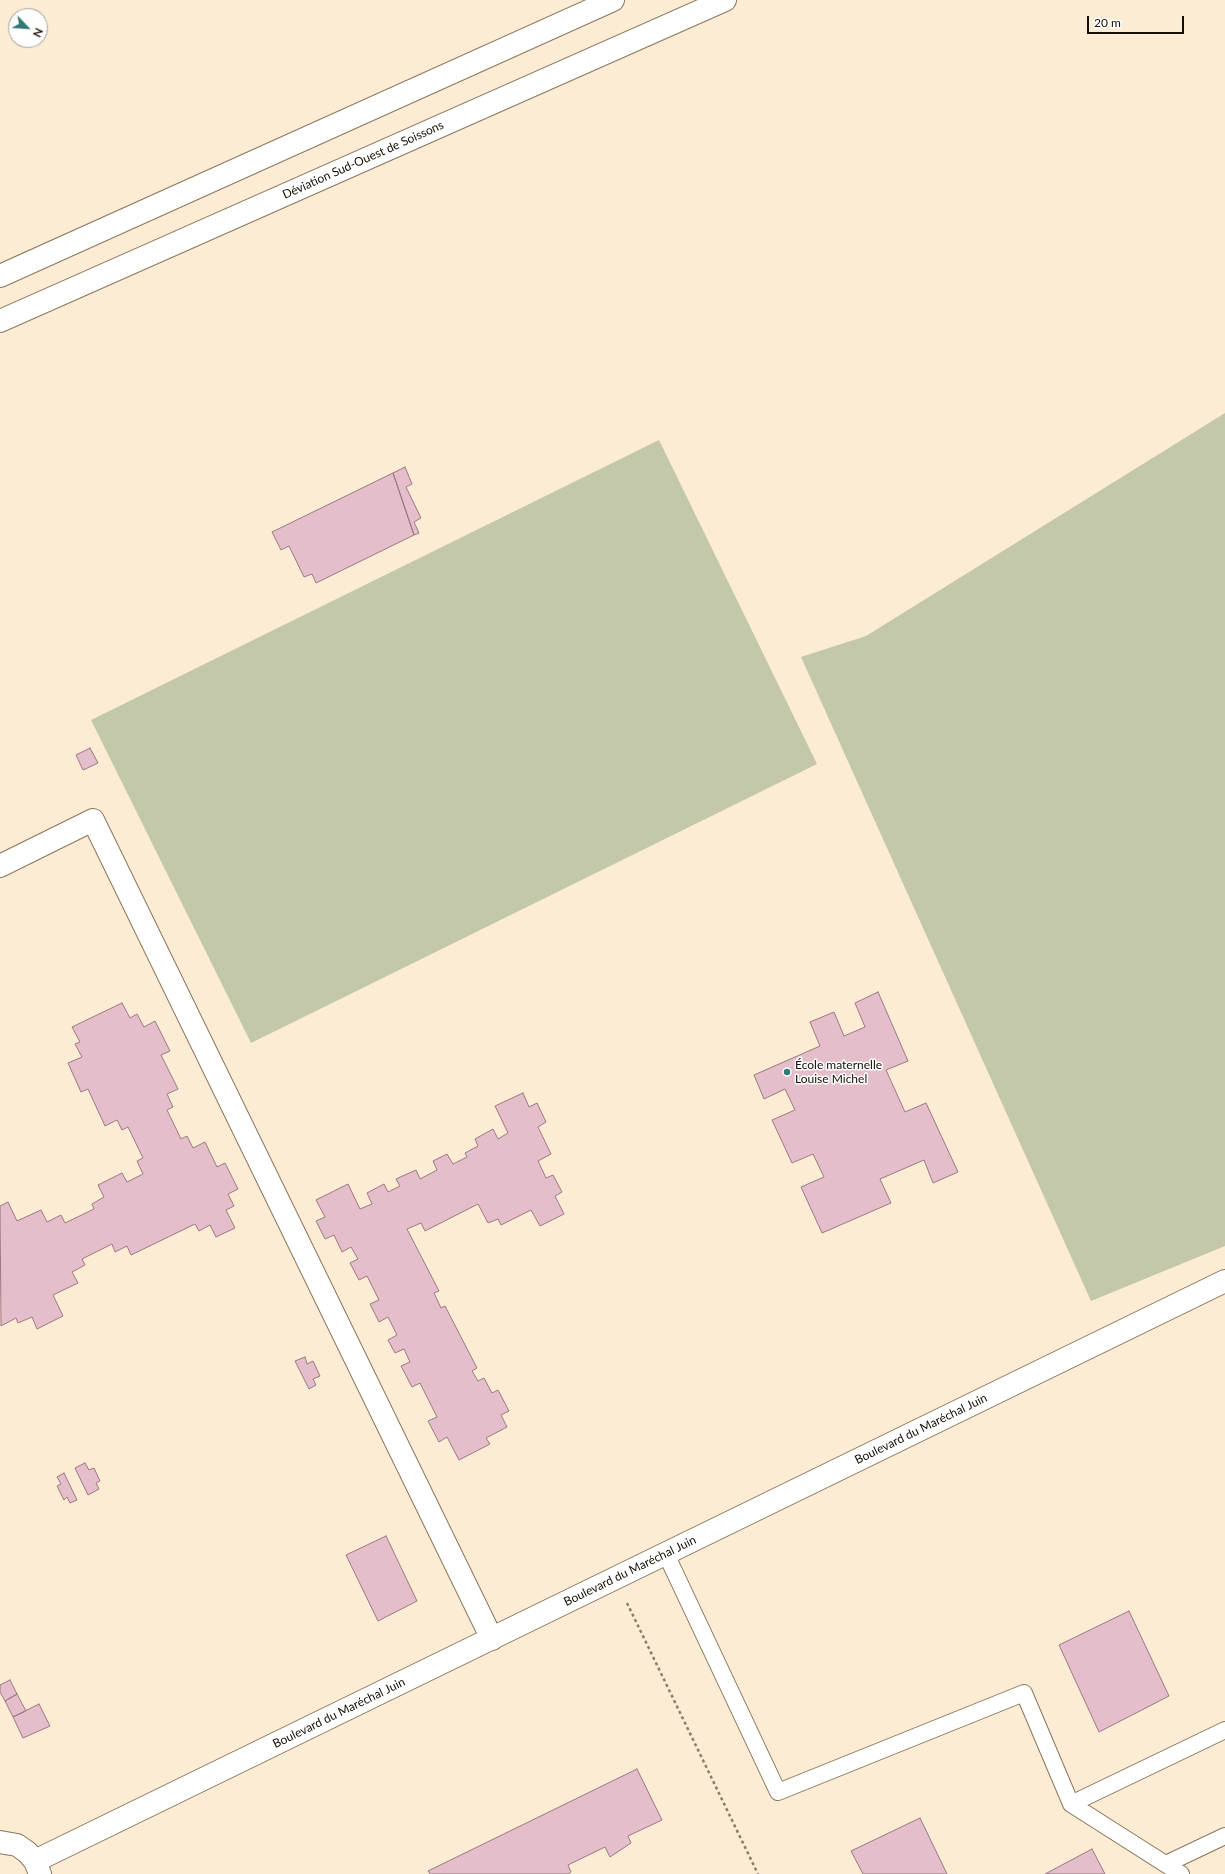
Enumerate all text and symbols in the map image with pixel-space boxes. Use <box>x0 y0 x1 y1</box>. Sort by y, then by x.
north arrow <box>8 8 48 48</box>
scale bar <box>1089 8 1186 34</box>
text: 20 m <box>1094 15 1121 30</box>
text: N <box>31 26 46 39</box>
street label: Déviation Sud-Ouest de Soissons <box>280 118 446 202</box>
place label: École maternelle Louise Michel <box>795 1058 882 1086</box>
marker: École maternelle Louise Michel <box>782 1067 792 1077</box>
street label: Boulevard du Maréchal Juin <box>852 1391 990 1467</box>
street label: Boulevard du Maréchal Juin <box>561 1533 699 1609</box>
street label: Boulevard du Maréchal Juin <box>270 1675 408 1751</box>

